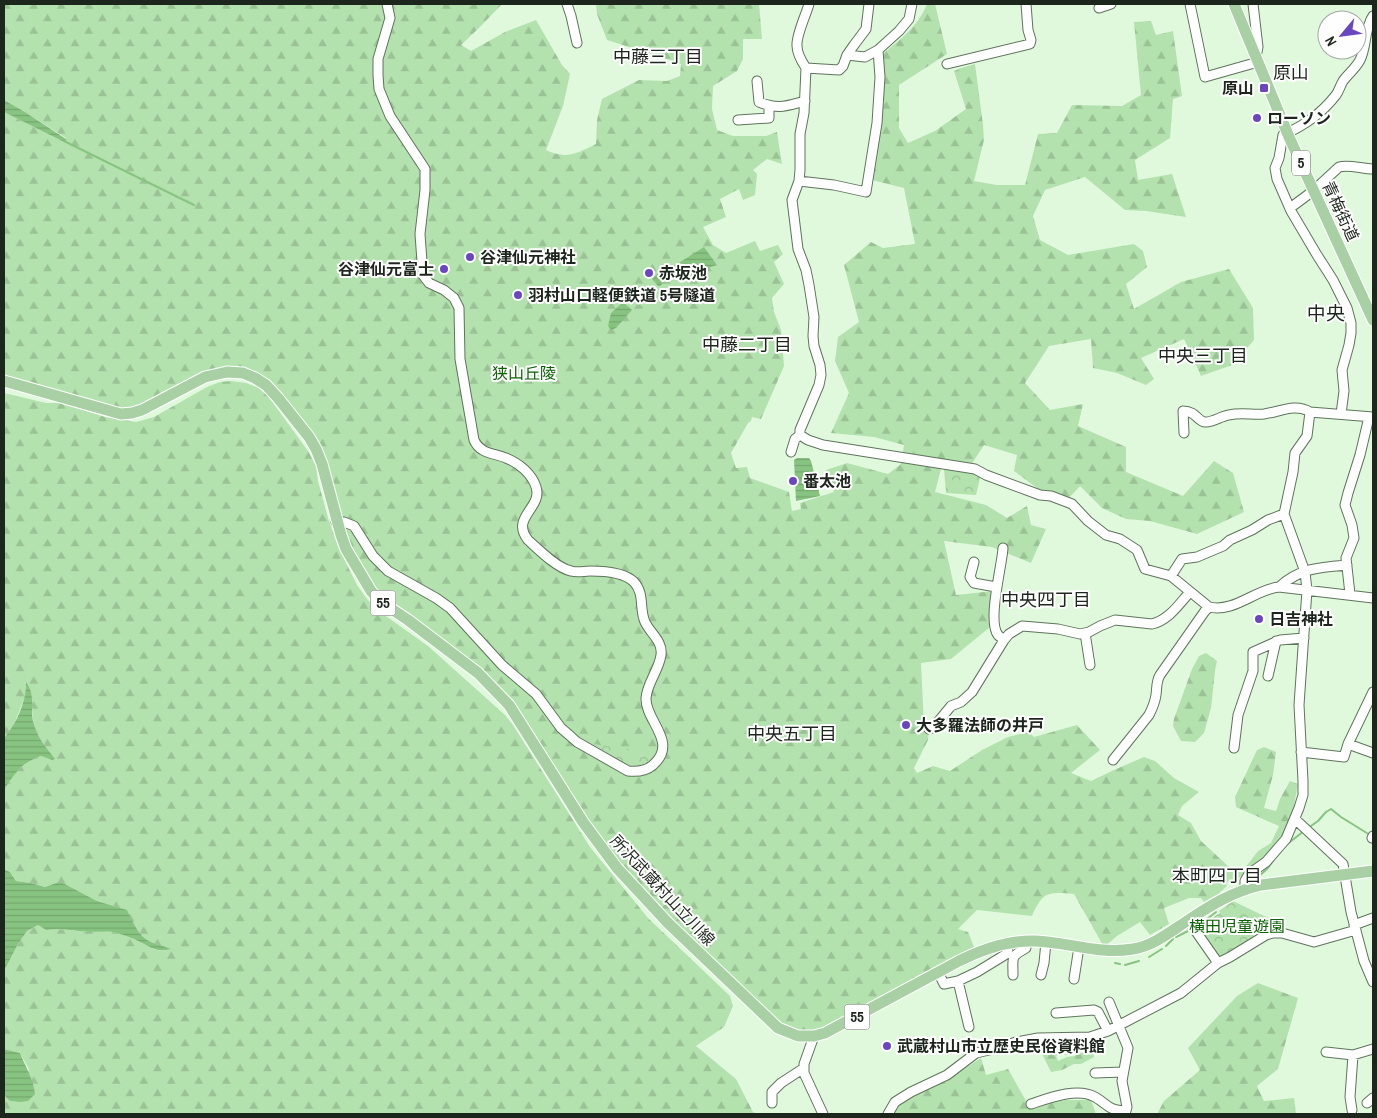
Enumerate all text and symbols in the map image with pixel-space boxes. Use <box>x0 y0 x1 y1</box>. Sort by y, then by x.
north arrow <box>1317 10 1367 60</box>
text: N <box>1321 33 1341 49</box>
district label: 中藤三丁目 <box>613 44 703 69</box>
district label: 原山 <box>1273 60 1309 85</box>
place label: 原山 <box>1222 77 1254 99</box>
marker: 原山 <box>1258 82 1270 94</box>
place label: ローソン <box>1267 107 1331 129</box>
marker: ローソン <box>1251 112 1263 124</box>
road number: 5 <box>1292 150 1310 176</box>
street label: 青梅街道 <box>1318 177 1364 245</box>
place label: 谷津仙元神社 <box>480 246 576 268</box>
marker: 谷津仙元神社 <box>464 251 476 263</box>
place label: 谷津仙元富士 <box>338 258 434 280</box>
place label: 赤坂池 <box>659 262 707 284</box>
marker: 谷津仙元富士 <box>438 263 450 275</box>
marker: 赤坂池 <box>643 267 655 279</box>
place label: 羽村山口軽便鉄道 5号隧道 <box>528 284 715 306</box>
marker: 羽村山口軽便鉄道 5号隧道 <box>512 289 524 301</box>
district label: 中央 <box>1307 300 1345 326</box>
district label: 中藤二丁目 <box>702 332 792 357</box>
district label: 中央三丁目 <box>1158 343 1248 368</box>
park label: 狭山丘陵 <box>492 362 556 384</box>
place label: 番太池 <box>803 470 851 492</box>
marker: 番太池 <box>787 475 799 487</box>
district label: 中央四丁目 <box>1001 587 1091 612</box>
road number: 55 <box>370 590 396 616</box>
place label: 日吉神社 <box>1269 608 1333 630</box>
marker: 日吉神社 <box>1253 613 1265 625</box>
place label: 大多羅法師の井戸 <box>916 714 1044 736</box>
marker: 大多羅法師の井戸 <box>900 719 912 731</box>
district label: 中央五丁目 <box>747 721 837 746</box>
street label: 所沢武蔵村山立川線 <box>606 830 720 950</box>
district label: 本町四丁目 <box>1172 863 1262 888</box>
park label: 横田児童遊園 <box>1189 915 1285 937</box>
road number: 55 <box>844 1004 870 1030</box>
place label: 武蔵村山市立歴史民俗資料館 <box>897 1035 1105 1057</box>
marker: 武蔵村山市立歴史民俗資料館 <box>881 1040 893 1052</box>

